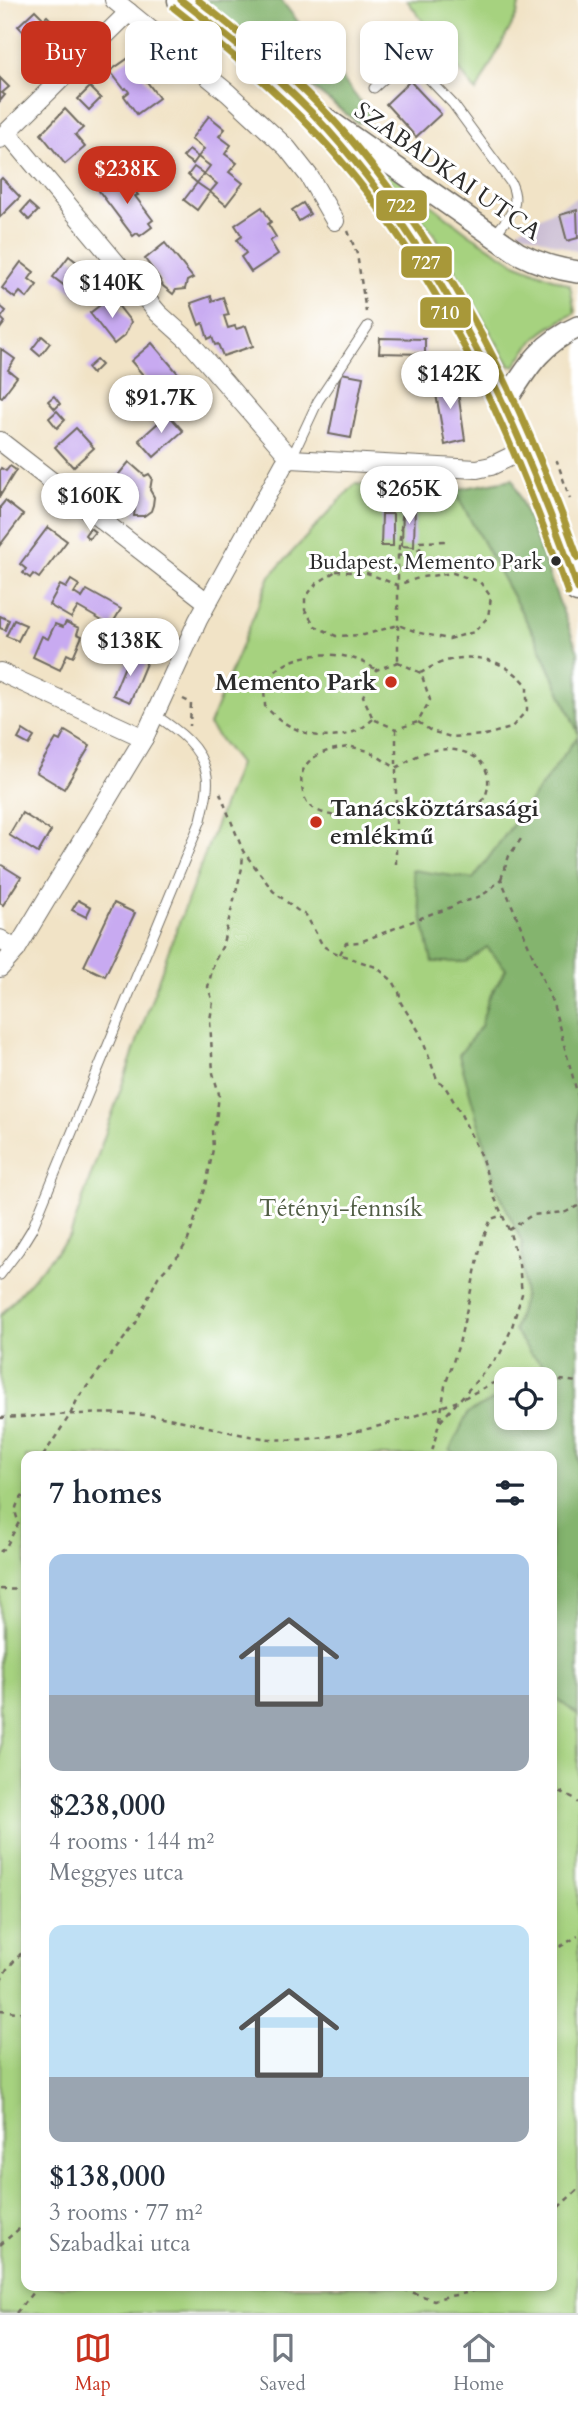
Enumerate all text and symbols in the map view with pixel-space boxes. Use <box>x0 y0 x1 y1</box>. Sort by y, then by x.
chip: Buy <box>21 21 111 84</box>
chip: Rent <box>125 21 222 84</box>
chip: Filters <box>236 21 346 84</box>
chip: New <box>360 21 458 84</box>
street label: SZABADKAI UTCA <box>348 94 549 249</box>
pin: $238K <box>78 146 176 206</box>
text: $238K <box>94 153 160 184</box>
line badge: 722 <box>375 189 428 222</box>
text: 722 <box>386 193 416 219</box>
line badge: 727 <box>400 245 453 279</box>
text: 727 <box>411 250 441 276</box>
pin: $140K <box>63 260 161 320</box>
text: $140K <box>79 267 145 298</box>
line badge: 710 <box>419 296 472 329</box>
text: 710 <box>430 300 460 326</box>
pin: $142K <box>401 352 499 411</box>
text: $142K <box>417 358 483 389</box>
pin: $91.7K <box>104 376 218 435</box>
text: $91.7K <box>125 382 197 413</box>
pin: $265K <box>360 466 458 526</box>
text: $265K <box>376 473 442 504</box>
pin: $160K <box>41 474 139 533</box>
text: $160K <box>57 480 123 511</box>
place label: Budapest, Memento Park <box>308 547 543 577</box>
marker: Budapest, Memento Park <box>549 554 563 568</box>
pin: $138K <box>81 618 179 678</box>
text: $138K <box>97 625 163 656</box>
place label: Memento Park <box>215 666 377 699</box>
marker: Memento Park <box>383 674 399 690</box>
place label: Tanácsköztársasági emlékmű <box>330 792 539 853</box>
marker: Tanácsköztársasági emlékmű <box>308 814 324 830</box>
park label: Tétényi-fennsík <box>259 1192 423 1225</box>
map controls <box>494 1367 557 1430</box>
button: locate <box>494 1367 557 1430</box>
text: 7 homes <box>49 1473 162 1514</box>
icon: filters <box>491 1474 529 1512</box>
icon: home <box>226 1599 352 1725</box>
text: $238,000 <box>49 1785 165 1826</box>
text: 4 rooms · 144 m² <box>49 1826 214 1857</box>
text: Meggyes utca <box>49 1857 184 1888</box>
icon: home <box>226 1970 352 2096</box>
text: $138,000 <box>49 2156 165 2197</box>
text: 3 rooms · 77 m² <box>49 2197 202 2228</box>
text: Szabadkai utca <box>49 2228 190 2259</box>
tab: Map <box>74 2329 112 2397</box>
tab: Saved <box>260 2329 306 2397</box>
tab: Home <box>453 2329 504 2397</box>

